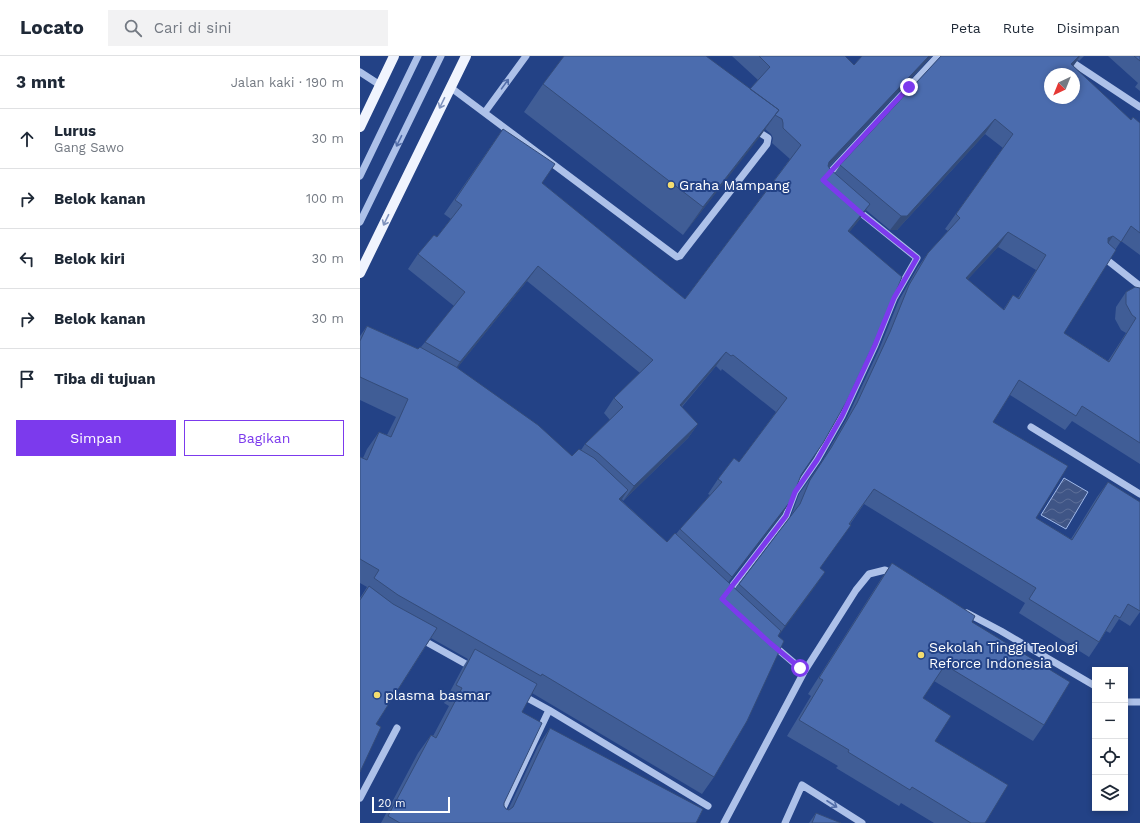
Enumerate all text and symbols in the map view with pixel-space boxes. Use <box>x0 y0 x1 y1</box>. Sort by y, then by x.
search box <box>108 10 388 46</box>
text: Locato <box>20 16 84 39</box>
icon: search <box>122 17 144 39</box>
text: Cari di sini <box>154 19 231 37</box>
text: Peta <box>951 20 981 36</box>
text: Rute <box>1003 20 1034 36</box>
text: Disimpan <box>1056 20 1120 36</box>
north arrow <box>1044 68 1080 104</box>
text: 3 mnt <box>16 72 65 92</box>
text: Jalan kaki · 190 m <box>231 75 344 90</box>
route end <box>900 78 918 96</box>
one-way arrow <box>501 79 510 90</box>
one-way arrow <box>438 97 445 109</box>
text: Lurus <box>54 122 96 140</box>
icon: ahead <box>16 128 38 150</box>
text: 30 m <box>312 131 344 146</box>
one-way arrow <box>395 135 402 147</box>
text: Gang Sawo <box>54 140 124 155</box>
place label: Graha Mampang <box>679 177 790 193</box>
marker: Graha Mampang <box>666 180 676 190</box>
icon: right <box>16 188 38 210</box>
text: Belok kanan <box>54 190 145 208</box>
text: 100 m <box>306 191 344 206</box>
one-way arrow <box>381 214 389 226</box>
icon: left <box>16 248 38 270</box>
text: Belok kiri <box>54 250 125 268</box>
text: 30 m <box>312 251 344 266</box>
icon: right <box>16 308 38 330</box>
text: Belok kanan <box>54 310 145 328</box>
text: 30 m <box>312 311 344 326</box>
icon: arrive <box>16 368 38 390</box>
text: Tiba di tujuan <box>54 370 156 388</box>
button: Simpan <box>16 420 176 456</box>
button: Bagikan <box>184 420 344 456</box>
place label: Sekolah Tinggi Teologi Reforce Indonesia <box>929 639 1078 671</box>
marker: Sekolah Tinggi Teologi Reforce Indonesia <box>916 650 926 660</box>
route start <box>791 659 809 677</box>
map controls <box>1092 667 1128 811</box>
button: + <box>1092 667 1128 703</box>
place label: plasma basmar <box>385 687 490 703</box>
marker: plasma basmar <box>372 690 382 700</box>
button: − <box>1092 703 1128 739</box>
button: locate <box>1092 739 1128 775</box>
button: layers <box>1092 775 1128 811</box>
scale bar <box>372 795 450 814</box>
text: 20 m <box>378 797 406 810</box>
one-way arrow <box>826 800 837 808</box>

